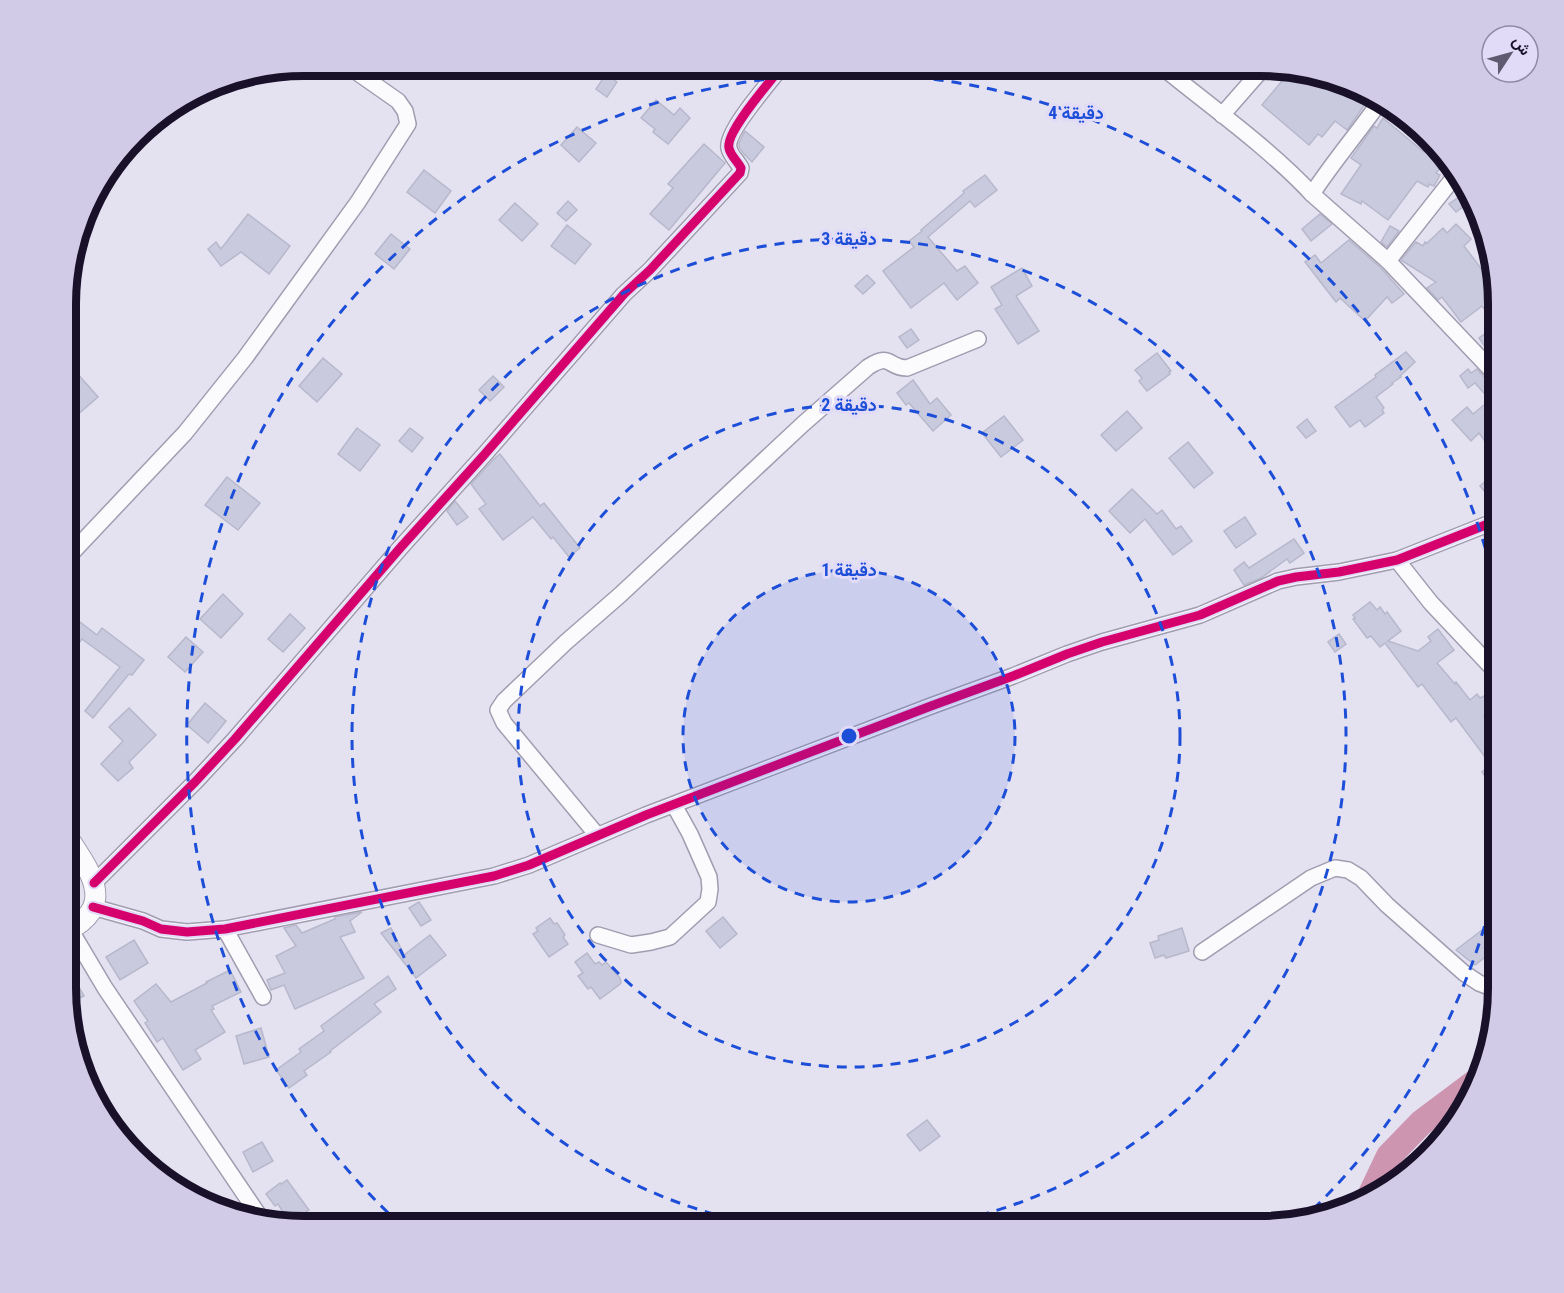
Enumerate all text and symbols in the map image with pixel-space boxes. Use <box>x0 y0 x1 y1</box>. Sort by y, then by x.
north arrow <box>1480 24 1540 84</box>
text: ش <box>1508 32 1535 59</box>
text: 4 دقيقة <box>1048 102 1104 124</box>
text: 3 دقيقة <box>821 228 877 250</box>
text: 2 دقيقة <box>821 394 877 416</box>
text: 1 دقيقة <box>821 559 877 581</box>
centre of rings <box>839 726 859 746</box>

